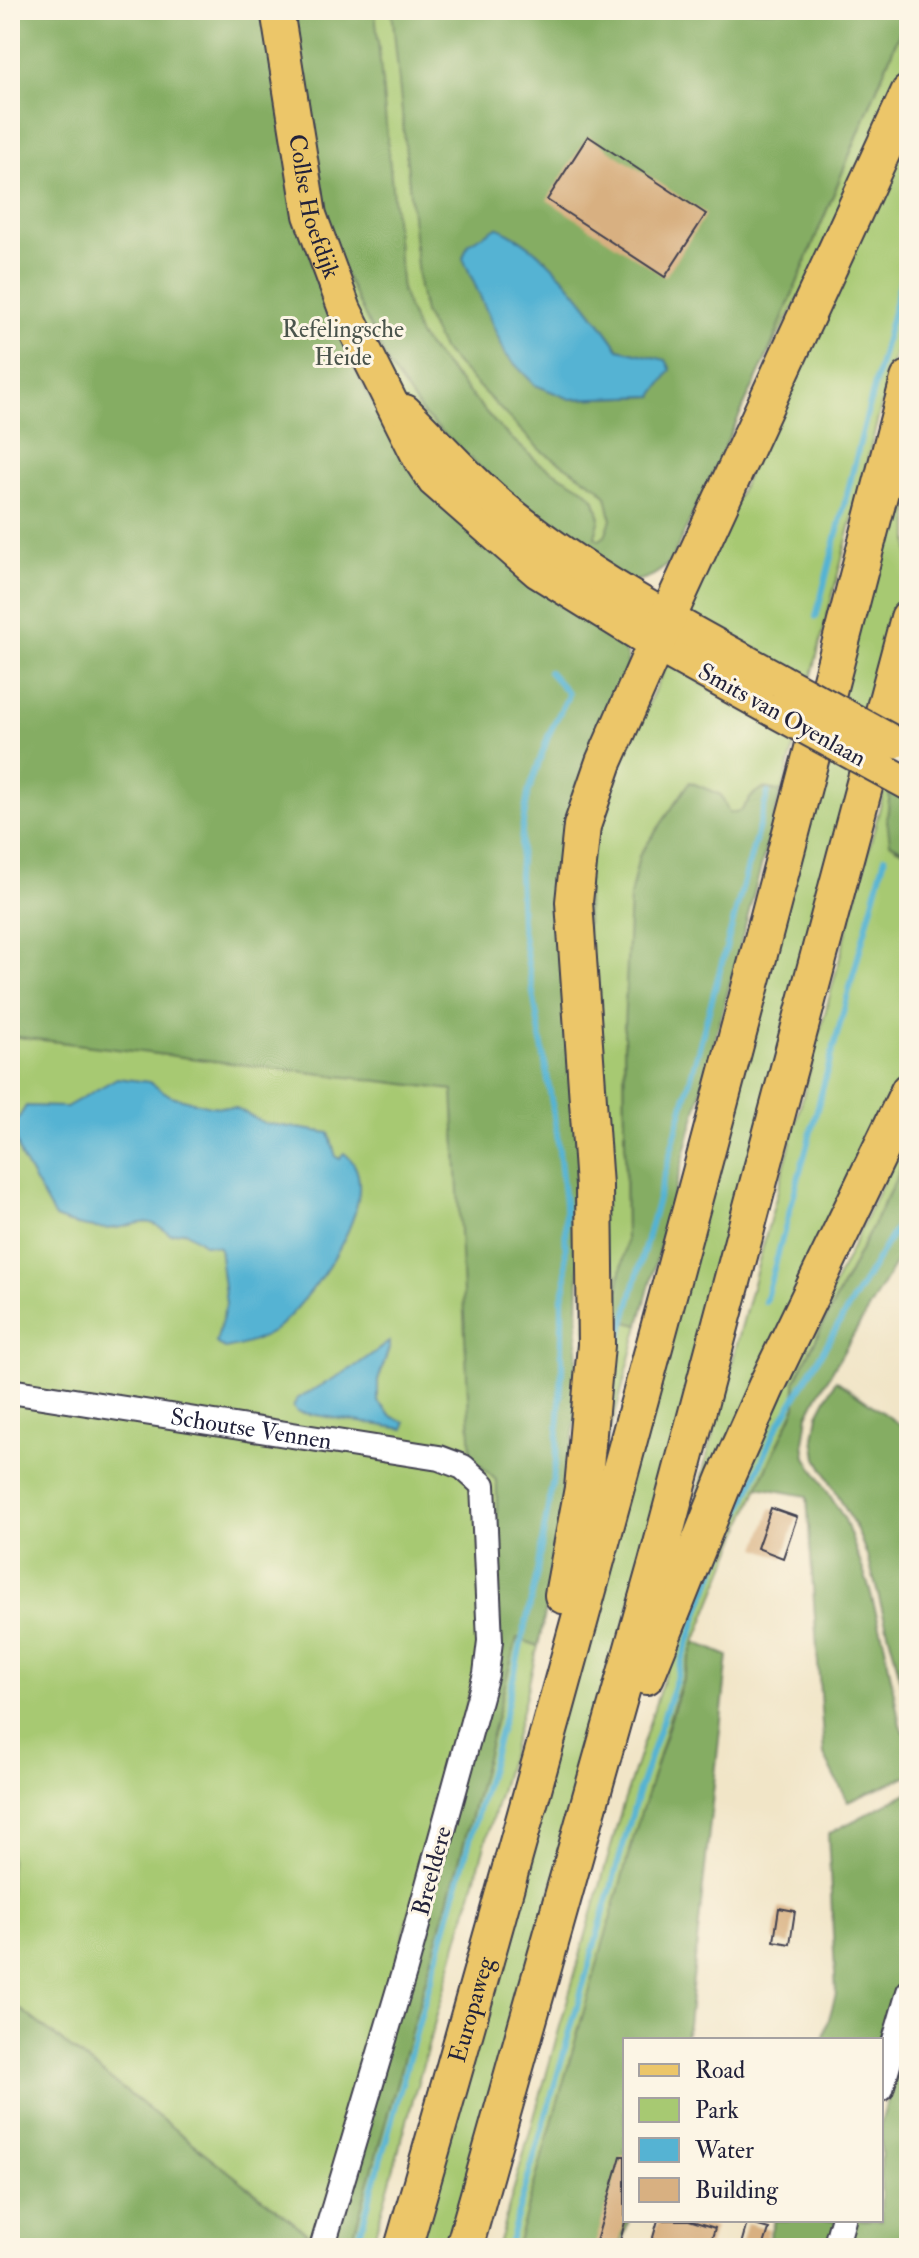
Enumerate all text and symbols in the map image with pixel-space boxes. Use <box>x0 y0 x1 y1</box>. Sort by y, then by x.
street label: Collse Hoefdijk <box>282 132 348 283</box>
park label: Refelingsche Heide <box>282 314 404 373</box>
street label: Smits van Oyenlaan <box>693 656 871 774</box>
street label: Schoutse Vennen <box>168 1401 334 1457</box>
street label: Breeldere <box>405 1823 459 1919</box>
street label: Europaweg <box>441 1952 501 2066</box>
legend <box>623 2038 883 2222</box>
text: Road <box>695 2055 745 2086</box>
text: Park <box>695 2095 739 2126</box>
text: Water <box>694 2135 754 2166</box>
text: Building <box>695 2175 779 2206</box>

